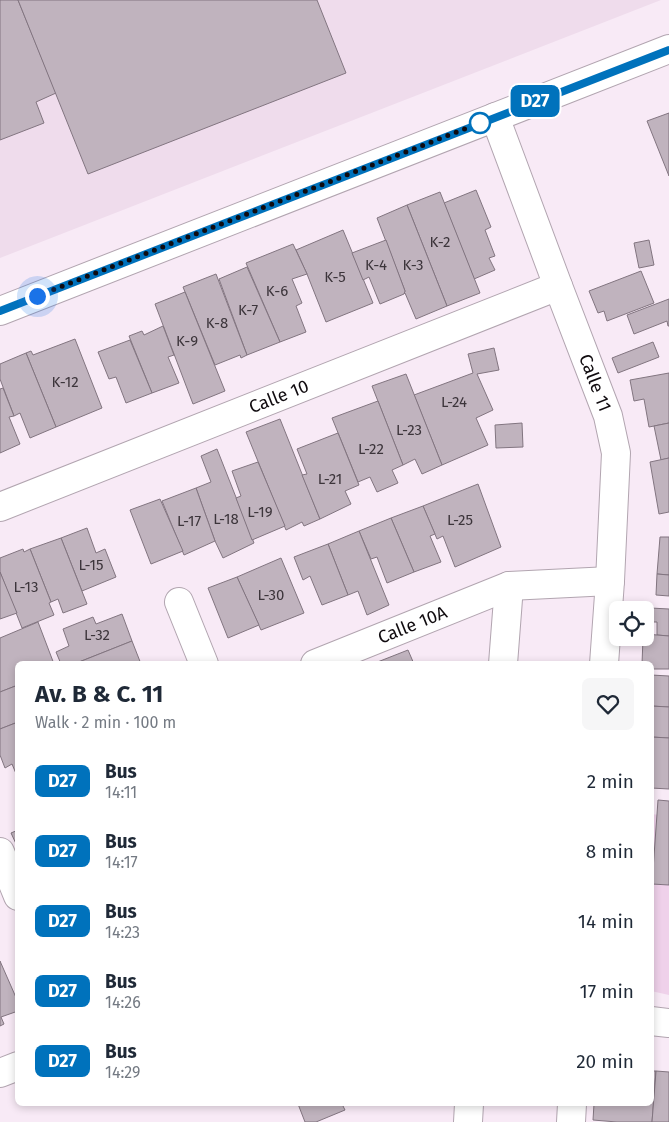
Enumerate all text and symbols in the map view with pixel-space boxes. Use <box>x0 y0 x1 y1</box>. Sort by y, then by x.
line badge: D27 <box>506 85 564 117</box>
text: D27 <box>521 90 549 112</box>
unlabelled marker <box>469 112 491 134</box>
house number: K-2 <box>430 233 450 251</box>
house number: K-4 <box>365 256 387 274</box>
house number: K-3 <box>403 256 423 274</box>
house number: K-5 <box>324 268 346 286</box>
house number: K-6 <box>266 282 288 300</box>
your location <box>25 284 50 309</box>
house number: K-7 <box>238 301 258 319</box>
house number: K-8 <box>206 314 228 332</box>
house number: K-9 <box>176 332 198 350</box>
street label: Calle 11 <box>574 351 616 415</box>
house number: K-12 <box>51 373 79 391</box>
street label: Calle 10 <box>246 375 312 418</box>
house number: L-24 <box>441 393 467 411</box>
house number: L-23 <box>396 421 422 439</box>
house number: L-22 <box>358 440 384 458</box>
house number: L-21 <box>318 470 342 488</box>
house number: L-19 <box>247 503 273 521</box>
house number: L-18 <box>213 510 239 528</box>
house number: L-25 <box>447 511 473 529</box>
house number: L-17 <box>177 512 201 530</box>
house number: L-15 <box>79 556 103 574</box>
house number: L-13 <box>14 578 38 596</box>
house number: L-30 <box>258 586 284 604</box>
street label: Calle 10A <box>375 601 451 649</box>
map controls <box>609 601 654 646</box>
button: locate <box>609 601 654 646</box>
house number: L-32 <box>84 626 110 644</box>
button: heart <box>582 678 634 730</box>
text: Av. B & C. 11 <box>35 680 163 708</box>
text: Walk · 2 min · 100 m <box>35 713 176 732</box>
text: Bus <box>105 760 137 783</box>
text: D27 <box>48 770 77 792</box>
text: 2 min <box>587 770 634 793</box>
text: 14:11 <box>105 783 137 802</box>
text: Bus <box>105 830 137 853</box>
text: D27 <box>48 840 77 862</box>
text: 8 min <box>586 840 634 863</box>
text: 14:17 <box>105 853 138 872</box>
text: Bus <box>105 900 137 923</box>
text: D27 <box>48 910 77 932</box>
text: 14 min <box>578 910 634 933</box>
text: 14:23 <box>105 923 140 942</box>
text: Bus <box>105 970 137 993</box>
text: D27 <box>48 980 77 1002</box>
text: 17 min <box>580 980 634 1003</box>
text: 14:26 <box>105 993 141 1012</box>
text: Bus <box>105 1040 137 1063</box>
text: D27 <box>48 1050 77 1072</box>
text: 20 min <box>576 1050 634 1073</box>
text: 14:29 <box>105 1063 140 1082</box>

